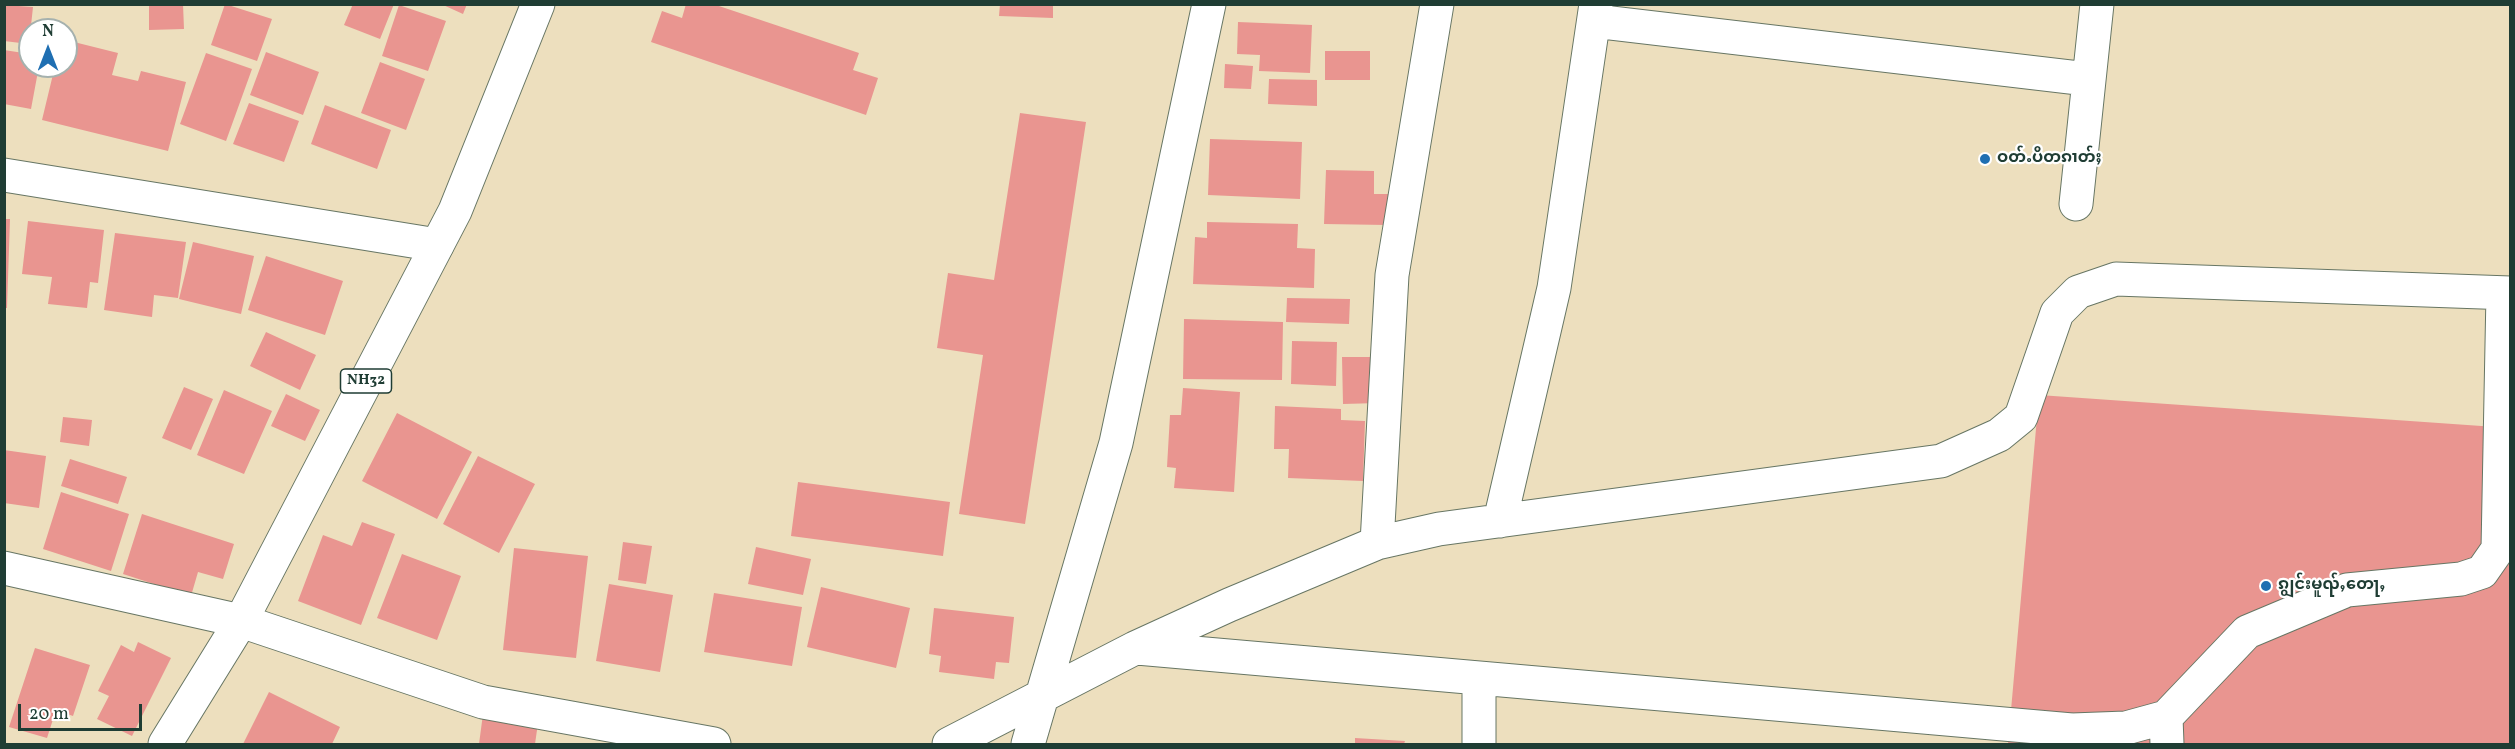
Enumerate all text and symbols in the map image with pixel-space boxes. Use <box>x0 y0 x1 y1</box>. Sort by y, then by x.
north arrow <box>18 18 78 78</box>
text: N <box>42 21 54 43</box>
place label: ဝတ်ႉပိတၵၢတ်ႈ <box>1997 149 2102 169</box>
marker: ဝတ်ႉပိတၵၢတ်ႈ <box>1978 152 1992 166</box>
road number: NH32 <box>340 369 392 393</box>
place label: ၵျွင်းမူၺ်ႇတေႃႇ <box>2278 576 2386 596</box>
marker: ၵျွင်းမူၺ်ႇတေႃႇ <box>2259 579 2273 593</box>
scale bar <box>21 692 146 730</box>
text: 20 m <box>29 702 69 727</box>

